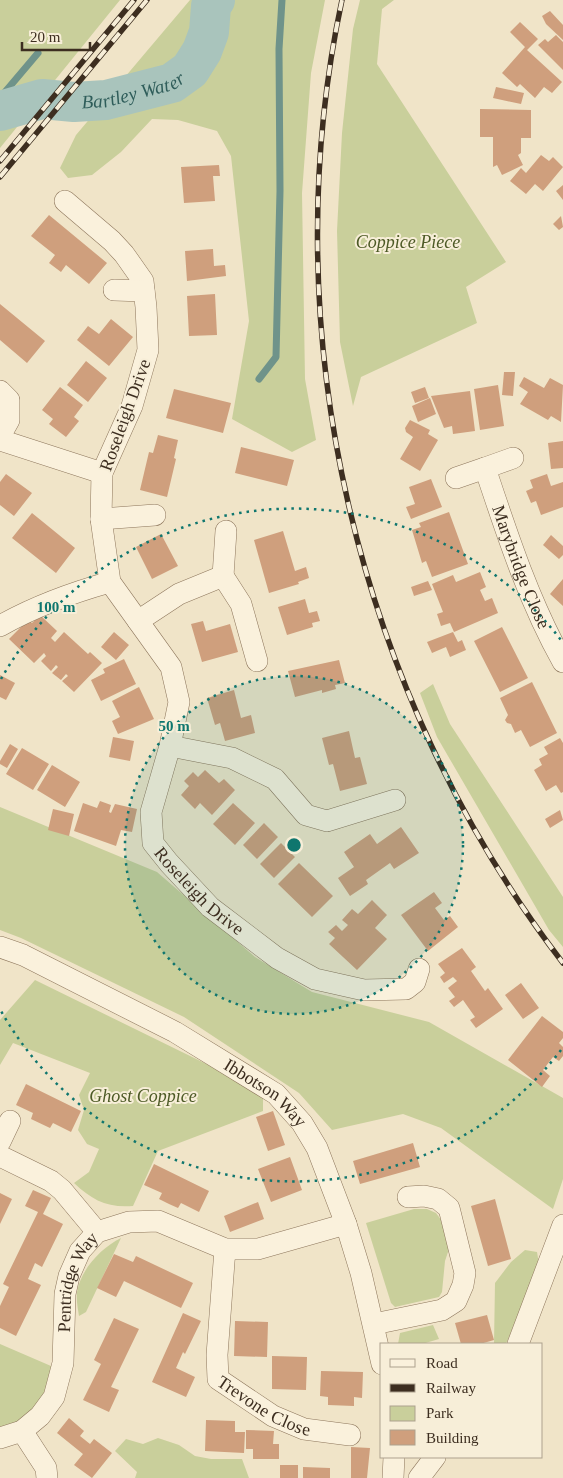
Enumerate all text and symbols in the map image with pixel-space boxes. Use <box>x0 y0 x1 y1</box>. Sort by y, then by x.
scale bar <box>22 20 90 52</box>
text: 20 m <box>30 29 61 45</box>
water label: Bartley Water <box>81 67 189 112</box>
park label: Coppice Piece <box>356 232 460 252</box>
street label: Roseleigh Drive <box>96 356 154 474</box>
street label: Marybridge Close <box>488 503 554 632</box>
text: 100 m <box>37 599 76 615</box>
text: 50 m <box>158 718 190 734</box>
centre of rings <box>285 836 303 854</box>
street label: Roseleigh Drive <box>150 843 248 939</box>
street label: Ibbotson Way <box>220 1055 311 1131</box>
park label: Ghost Coppice <box>89 1086 197 1106</box>
street label: Pentridge Way <box>54 1228 102 1332</box>
legend <box>380 1343 543 1458</box>
text: Road <box>426 1355 458 1371</box>
street label: Trevone Close <box>213 1371 311 1440</box>
text: Railway <box>426 1380 476 1396</box>
text: Park <box>426 1405 454 1421</box>
text: Building <box>426 1430 479 1446</box>

